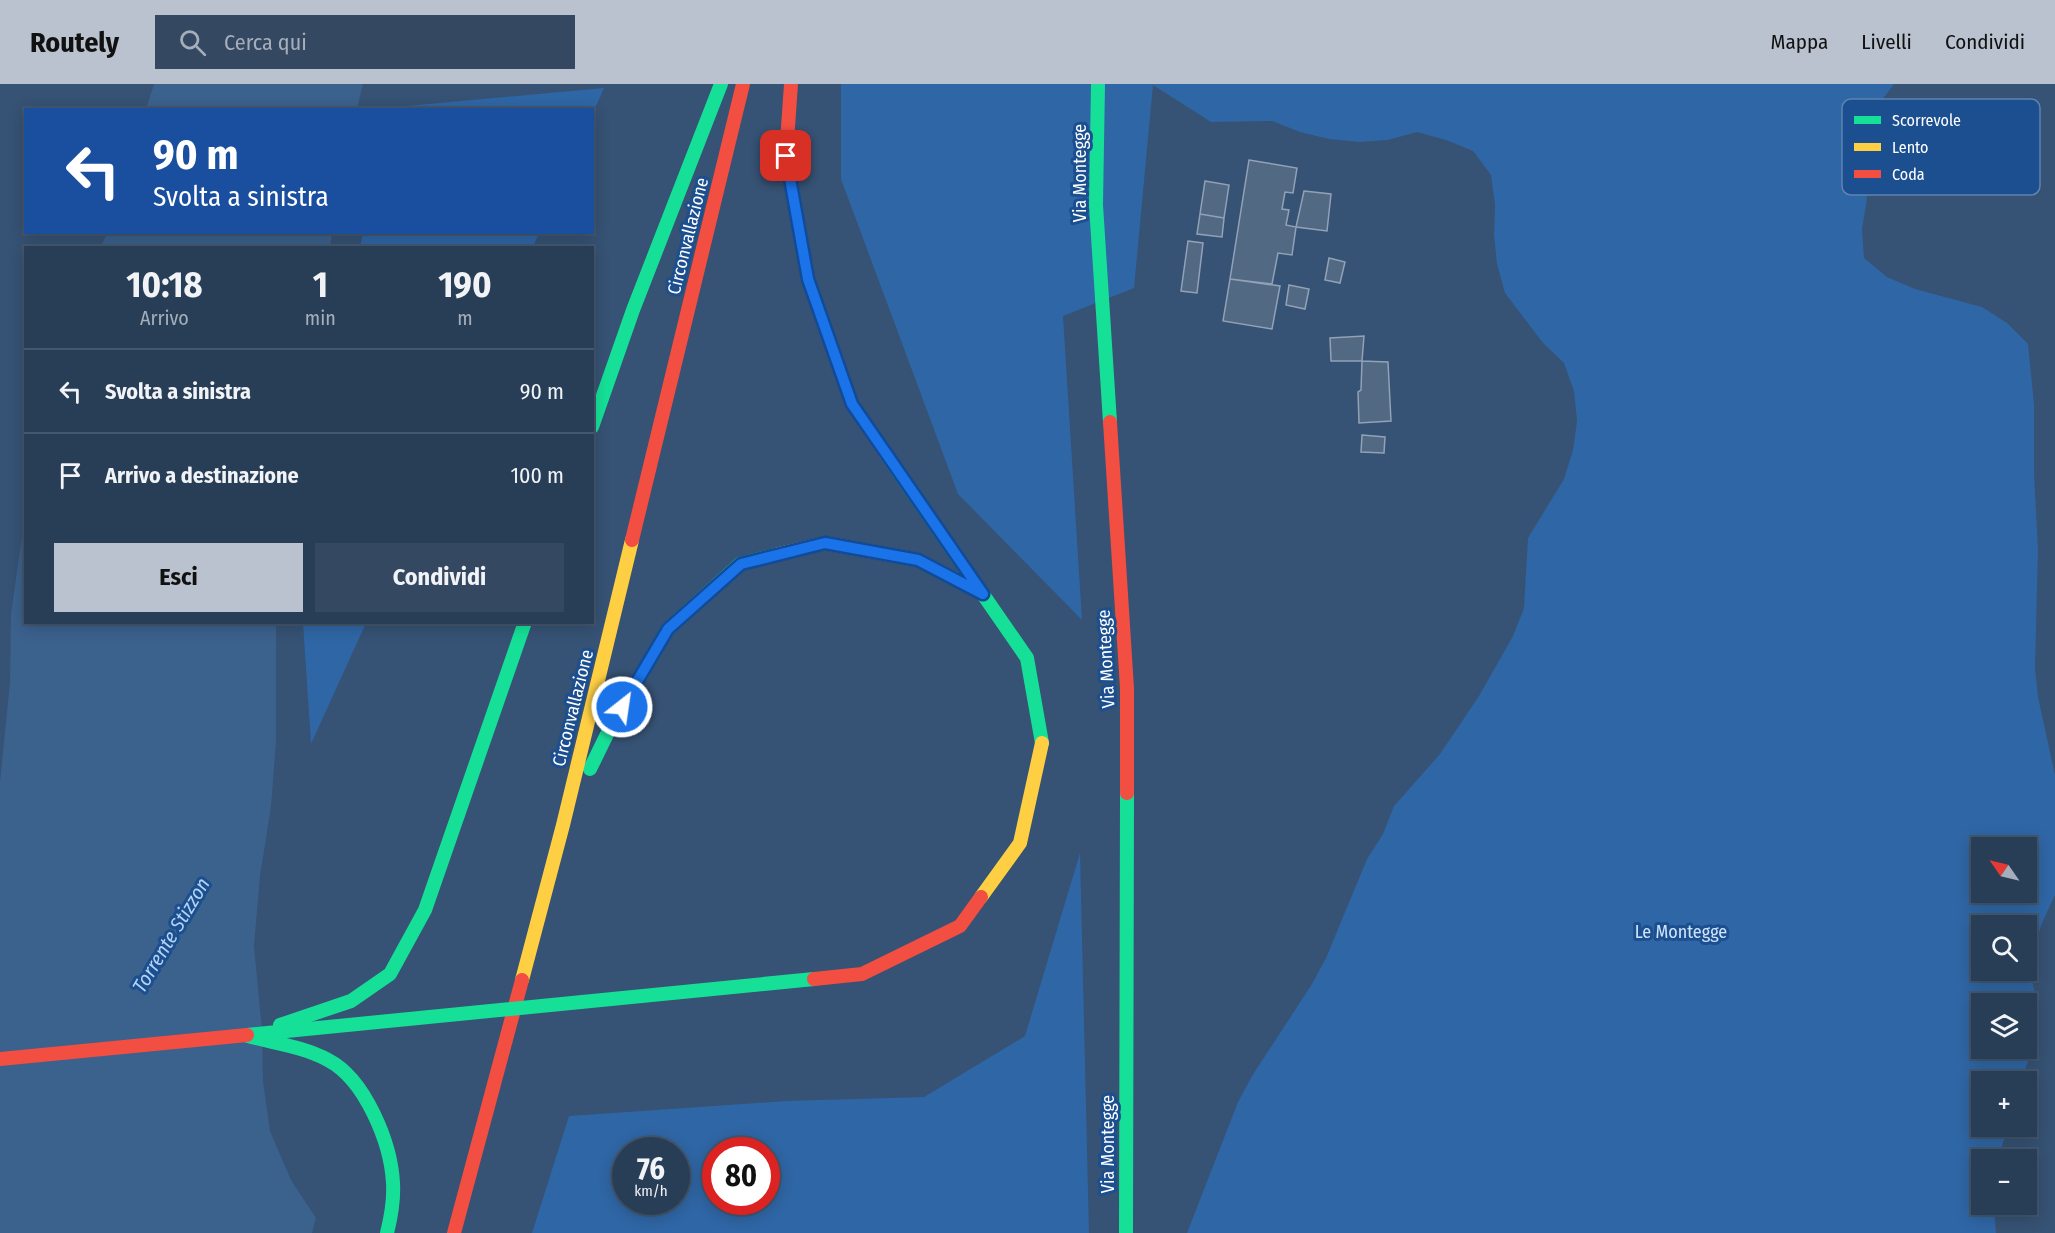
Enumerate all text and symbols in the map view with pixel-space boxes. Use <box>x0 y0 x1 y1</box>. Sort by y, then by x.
search box <box>155 15 575 69</box>
text: Routely <box>30 26 119 59</box>
icon: search <box>176 26 209 59</box>
text: Cerca qui <box>224 29 307 56</box>
text: Mappa <box>1771 29 1828 55</box>
text: Livelli <box>1861 29 1912 55</box>
text: Condividi <box>1945 29 2025 55</box>
legend <box>1842 99 2040 195</box>
text: Scorrevole <box>1892 111 1961 130</box>
street label: Via Montegge <box>1069 124 1091 222</box>
text: 90 m <box>153 130 238 180</box>
pin <box>760 130 811 181</box>
icon: left <box>54 132 132 210</box>
text: Lento <box>1892 138 1928 157</box>
icon: arrive <box>769 139 802 172</box>
text: Coda <box>1892 165 1925 184</box>
street label: Circonvallazione <box>663 175 713 297</box>
text: Svolta a sinistra <box>153 181 329 213</box>
text: 10:18 <box>126 263 202 307</box>
text: 1 <box>313 263 328 307</box>
text: 190 <box>438 263 492 307</box>
text: Arrivo <box>140 306 189 330</box>
text: min <box>305 306 336 330</box>
text: m <box>457 306 473 330</box>
icon: left <box>54 375 87 408</box>
text: Svolta a sinistra <box>105 378 251 405</box>
text: 90 m <box>520 378 564 405</box>
icon: arrive <box>54 459 87 492</box>
text: Arrivo a destinazione <box>105 462 299 489</box>
text: 100 m <box>510 462 564 489</box>
button: Esci <box>54 543 303 612</box>
button: Condividi <box>315 543 564 612</box>
street label: Via Montegge <box>1092 609 1120 709</box>
street label: Circonvallazione <box>548 647 598 769</box>
position arrow <box>590 675 654 739</box>
north arrow <box>1971 837 2037 903</box>
map controls <box>1971 837 2037 1215</box>
water label: Torrente Stizzon <box>127 873 215 997</box>
button: search <box>1971 915 2037 981</box>
park label: Le Montegge <box>1635 921 1727 943</box>
button: layers <box>1971 993 2037 1059</box>
button: + <box>1971 1071 2037 1137</box>
street label: Via Montegge <box>1097 1095 1119 1193</box>
speed limit sign: 80 <box>702 1137 780 1215</box>
button: − <box>1971 1149 2037 1215</box>
text: 76 <box>637 1151 665 1187</box>
text: km/h <box>634 1182 668 1200</box>

